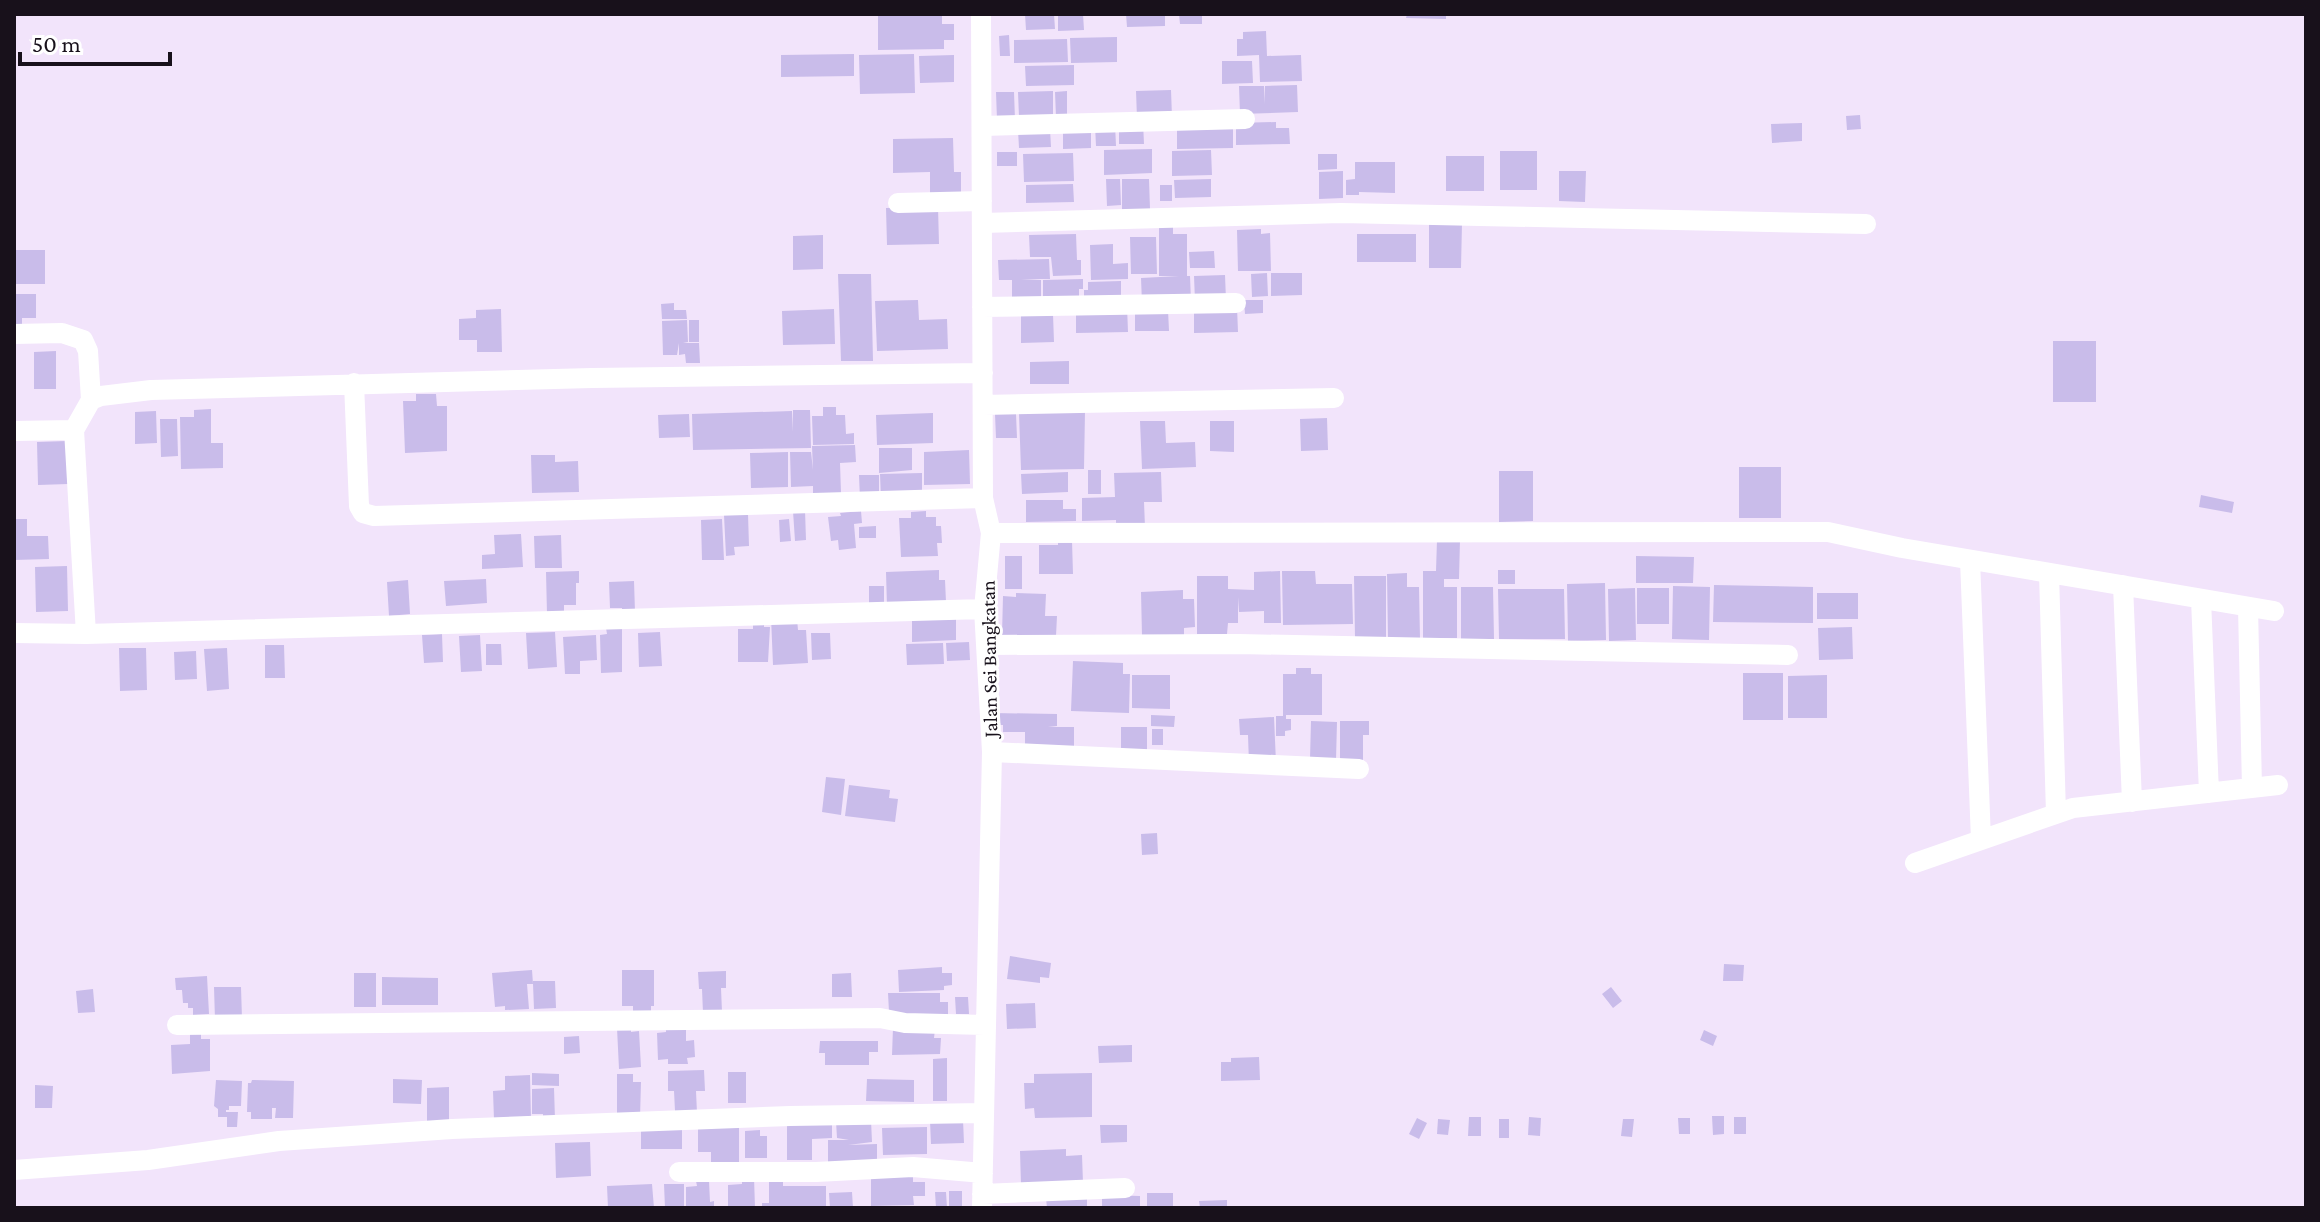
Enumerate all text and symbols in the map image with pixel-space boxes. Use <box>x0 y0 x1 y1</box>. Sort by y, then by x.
scale bar <box>20 16 170 66</box>
text: 50 m <box>32 30 81 57</box>
street label: Jalan Sei Bangkatan <box>977 580 1002 740</box>

